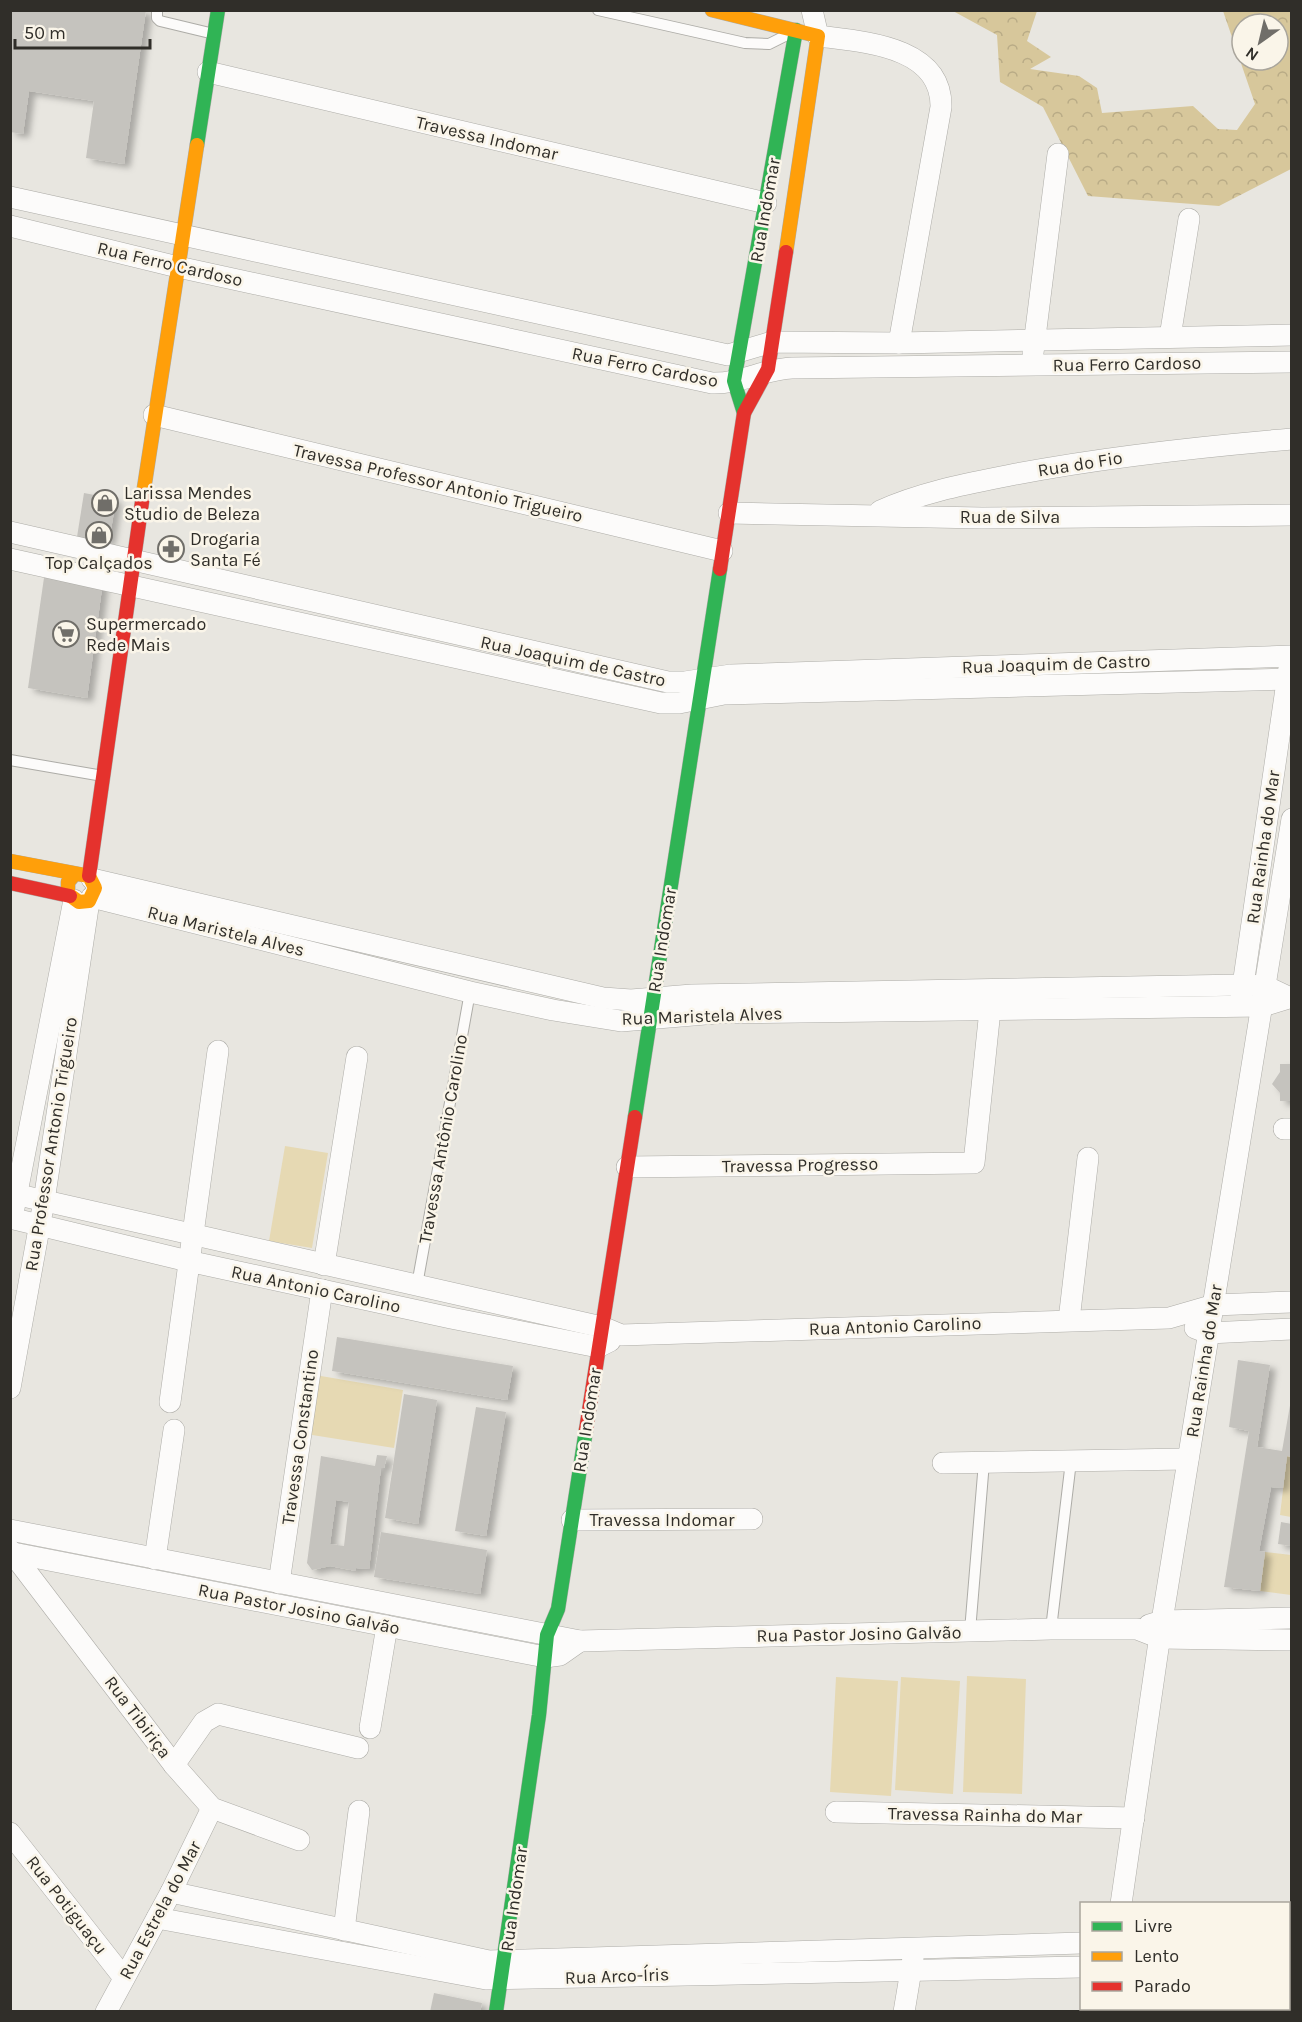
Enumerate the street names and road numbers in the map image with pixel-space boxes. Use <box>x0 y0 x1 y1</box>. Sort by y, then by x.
street label: Travessa Indomar <box>414 111 561 165</box>
street label: Rua Indomar <box>745 156 785 264</box>
street label: Rua Ferro Cardoso <box>95 237 245 291</box>
street label: Rua Ferro Cardoso <box>570 342 720 392</box>
street label: Rua Ferro Cardoso <box>1052 352 1202 376</box>
street label: Travessa Professor Antonio Trigueiro <box>291 439 585 527</box>
street label: Rua do Fio <box>1036 446 1124 482</box>
street label: Rua de Silva <box>960 506 1060 528</box>
street label: Rua Joaquim de Castro <box>478 631 668 691</box>
street label: Rua Joaquim de Castro <box>961 650 1151 678</box>
street label: Rua Rainha do Mar <box>1241 768 1285 925</box>
street label: Rua Indomar <box>643 886 681 994</box>
street label: Rua Maristela Alves <box>145 901 307 961</box>
street label: Rua Maristela Alves <box>621 1002 783 1030</box>
street label: Rua Professor Antonio Trigueiro <box>20 1015 82 1273</box>
street label: Travessa Antônio Carolino <box>414 1033 472 1245</box>
street label: Travessa Progresso <box>722 1153 878 1177</box>
street label: Rua Antonio Carolino <box>229 1260 403 1318</box>
street label: Rua Rainha do Mar <box>1181 1282 1227 1439</box>
street label: Rua Antonio Carolino <box>808 1312 982 1340</box>
street label: Travessa Constantino <box>277 1348 323 1526</box>
street label: Rua Indomar <box>568 1366 606 1474</box>
street label: Travessa Indomar <box>589 1509 735 1531</box>
street label: Rua Pastor Josino Galvão <box>196 1579 402 1639</box>
street label: Rua Pastor Josino Galvão <box>756 1621 962 1647</box>
street label: Rua Tibiriça <box>100 1671 176 1763</box>
street label: Travessa Rainha do Mar <box>888 1802 1083 1828</box>
street label: Rua Estrela do Mar <box>114 1836 206 1983</box>
street label: Rua Indomar <box>496 1845 532 1953</box>
street label: Rua Potiguaçu <box>22 1851 112 1959</box>
street label: Rua Arco-Íris <box>564 1962 670 1989</box>

